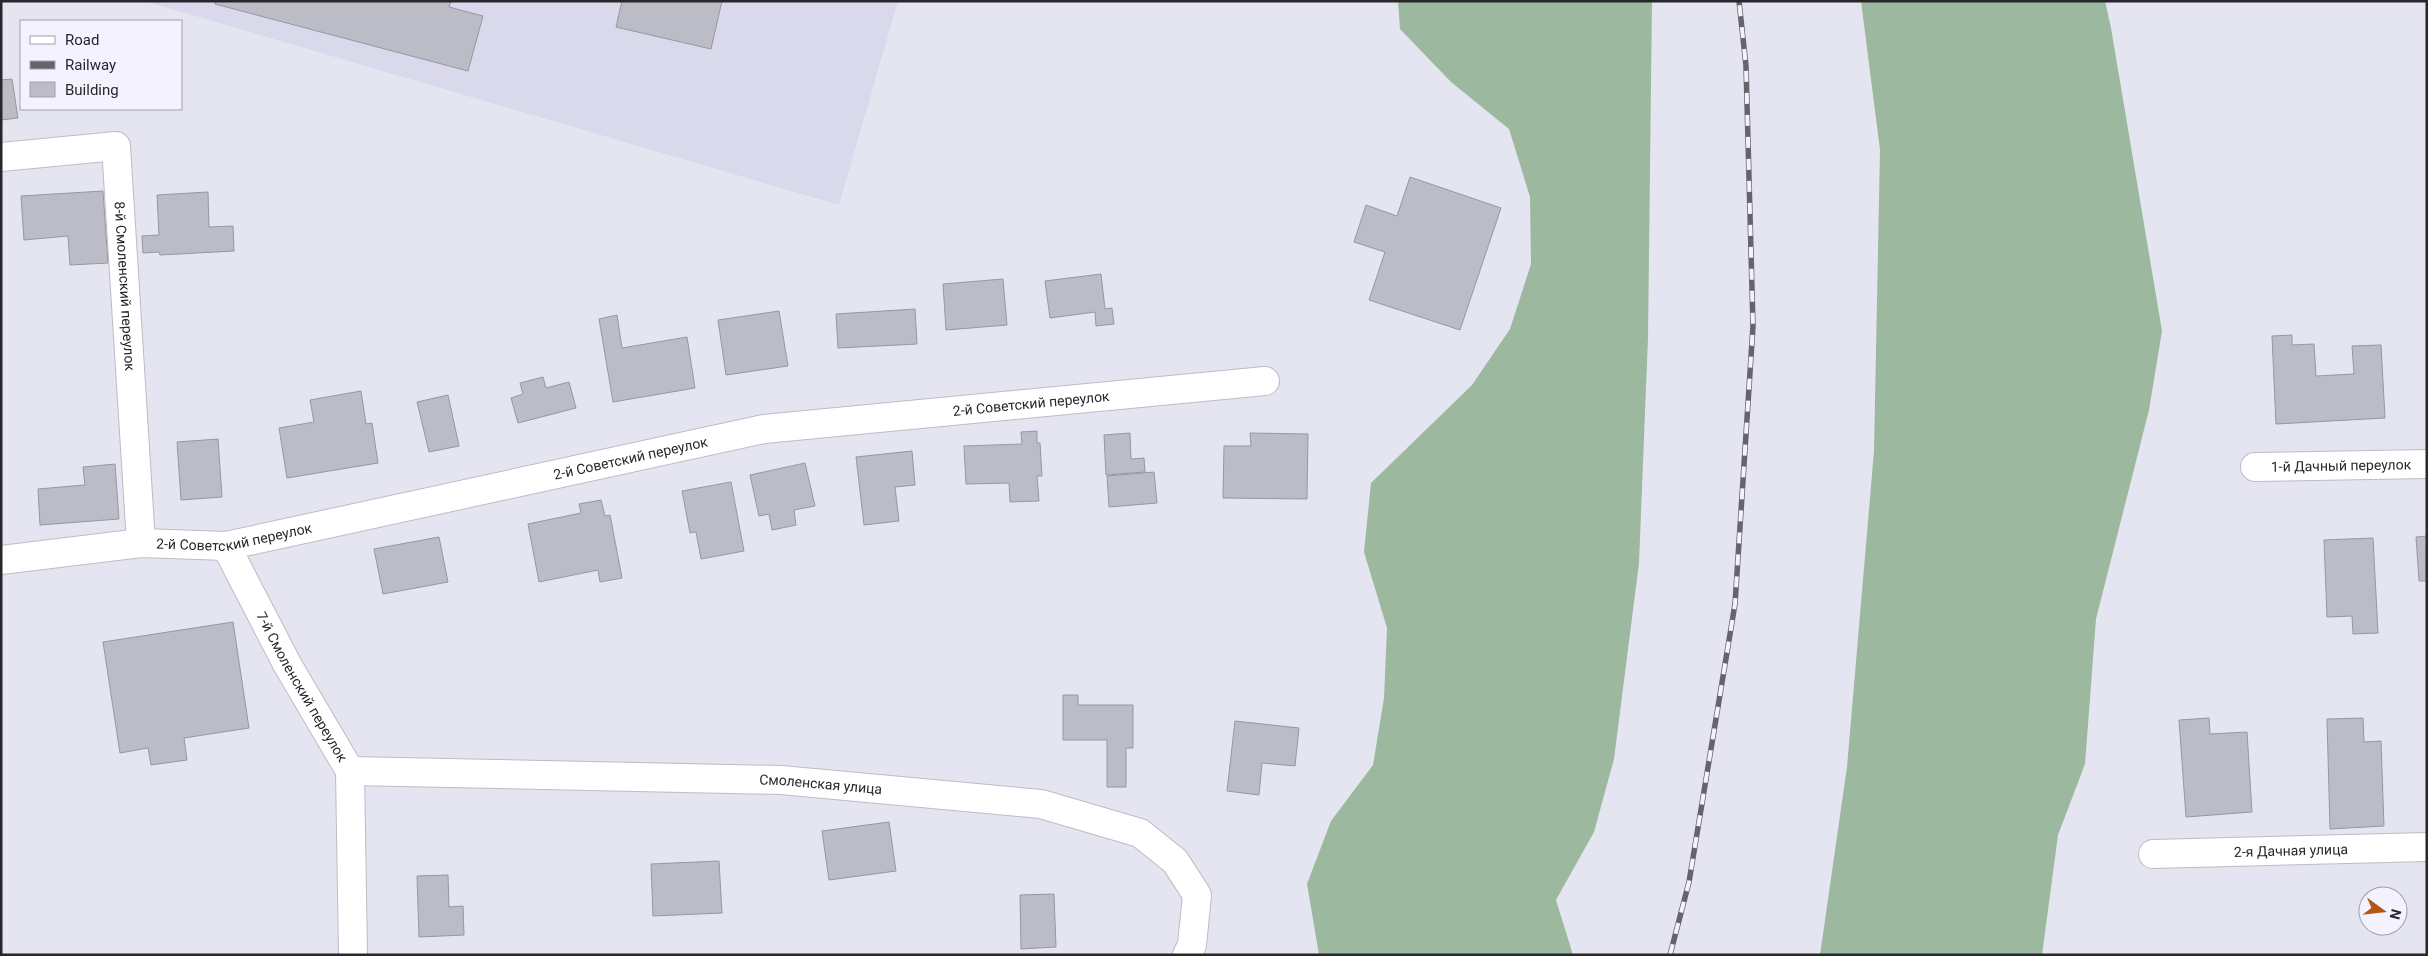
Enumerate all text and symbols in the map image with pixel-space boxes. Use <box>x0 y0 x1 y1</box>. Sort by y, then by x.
legend <box>20 20 182 110</box>
text: Road <box>65 31 99 49</box>
text: Railway <box>65 56 116 74</box>
text: Building <box>65 81 119 99</box>
street label: 8-й Смоленский переулок <box>112 201 138 372</box>
street label: 2-й Советский переулок <box>952 388 1111 419</box>
street label: 2-й Советский переулок <box>552 433 709 483</box>
street label: 1-й Дачный переулок <box>2271 456 2412 475</box>
street label: 2-й Советский переулок <box>156 519 314 554</box>
street label: 7-й Смоленский переулок <box>253 609 351 765</box>
street label: Смоленская улица <box>759 772 883 797</box>
street label: 2-я Дачная улица <box>2234 841 2348 860</box>
north arrow <box>2358 886 2408 936</box>
text: N <box>2387 908 2405 921</box>

